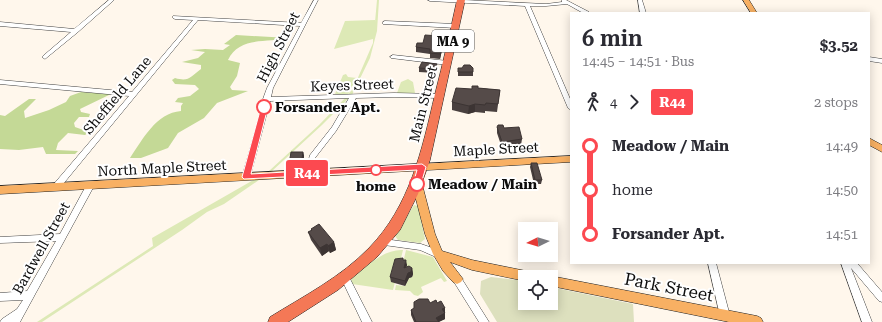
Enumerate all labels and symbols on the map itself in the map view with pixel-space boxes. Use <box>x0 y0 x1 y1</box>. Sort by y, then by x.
street label: High Street <box>253 9 303 85</box>
road number: MA 9 <box>432 30 474 52</box>
street label: Sheffield Lane <box>80 53 154 137</box>
street label: Main Street <box>406 64 440 144</box>
street label: Keyes Street <box>310 76 394 94</box>
marker: Forsander Apt. <box>256 99 272 115</box>
place label: Forsander Apt. <box>275 99 380 115</box>
street label: Maple Street <box>453 139 539 159</box>
street label: North Maple Street <box>97 157 227 179</box>
line badge: R44 <box>284 160 330 186</box>
marker: home <box>370 164 382 176</box>
marker: Meadow / Main <box>409 176 425 192</box>
place label: Meadow / Main <box>428 176 538 192</box>
place label: home <box>356 178 396 194</box>
street label: Bardwell Street <box>9 199 73 297</box>
north arrow <box>518 222 558 262</box>
street label: Park Street <box>623 269 715 305</box>

